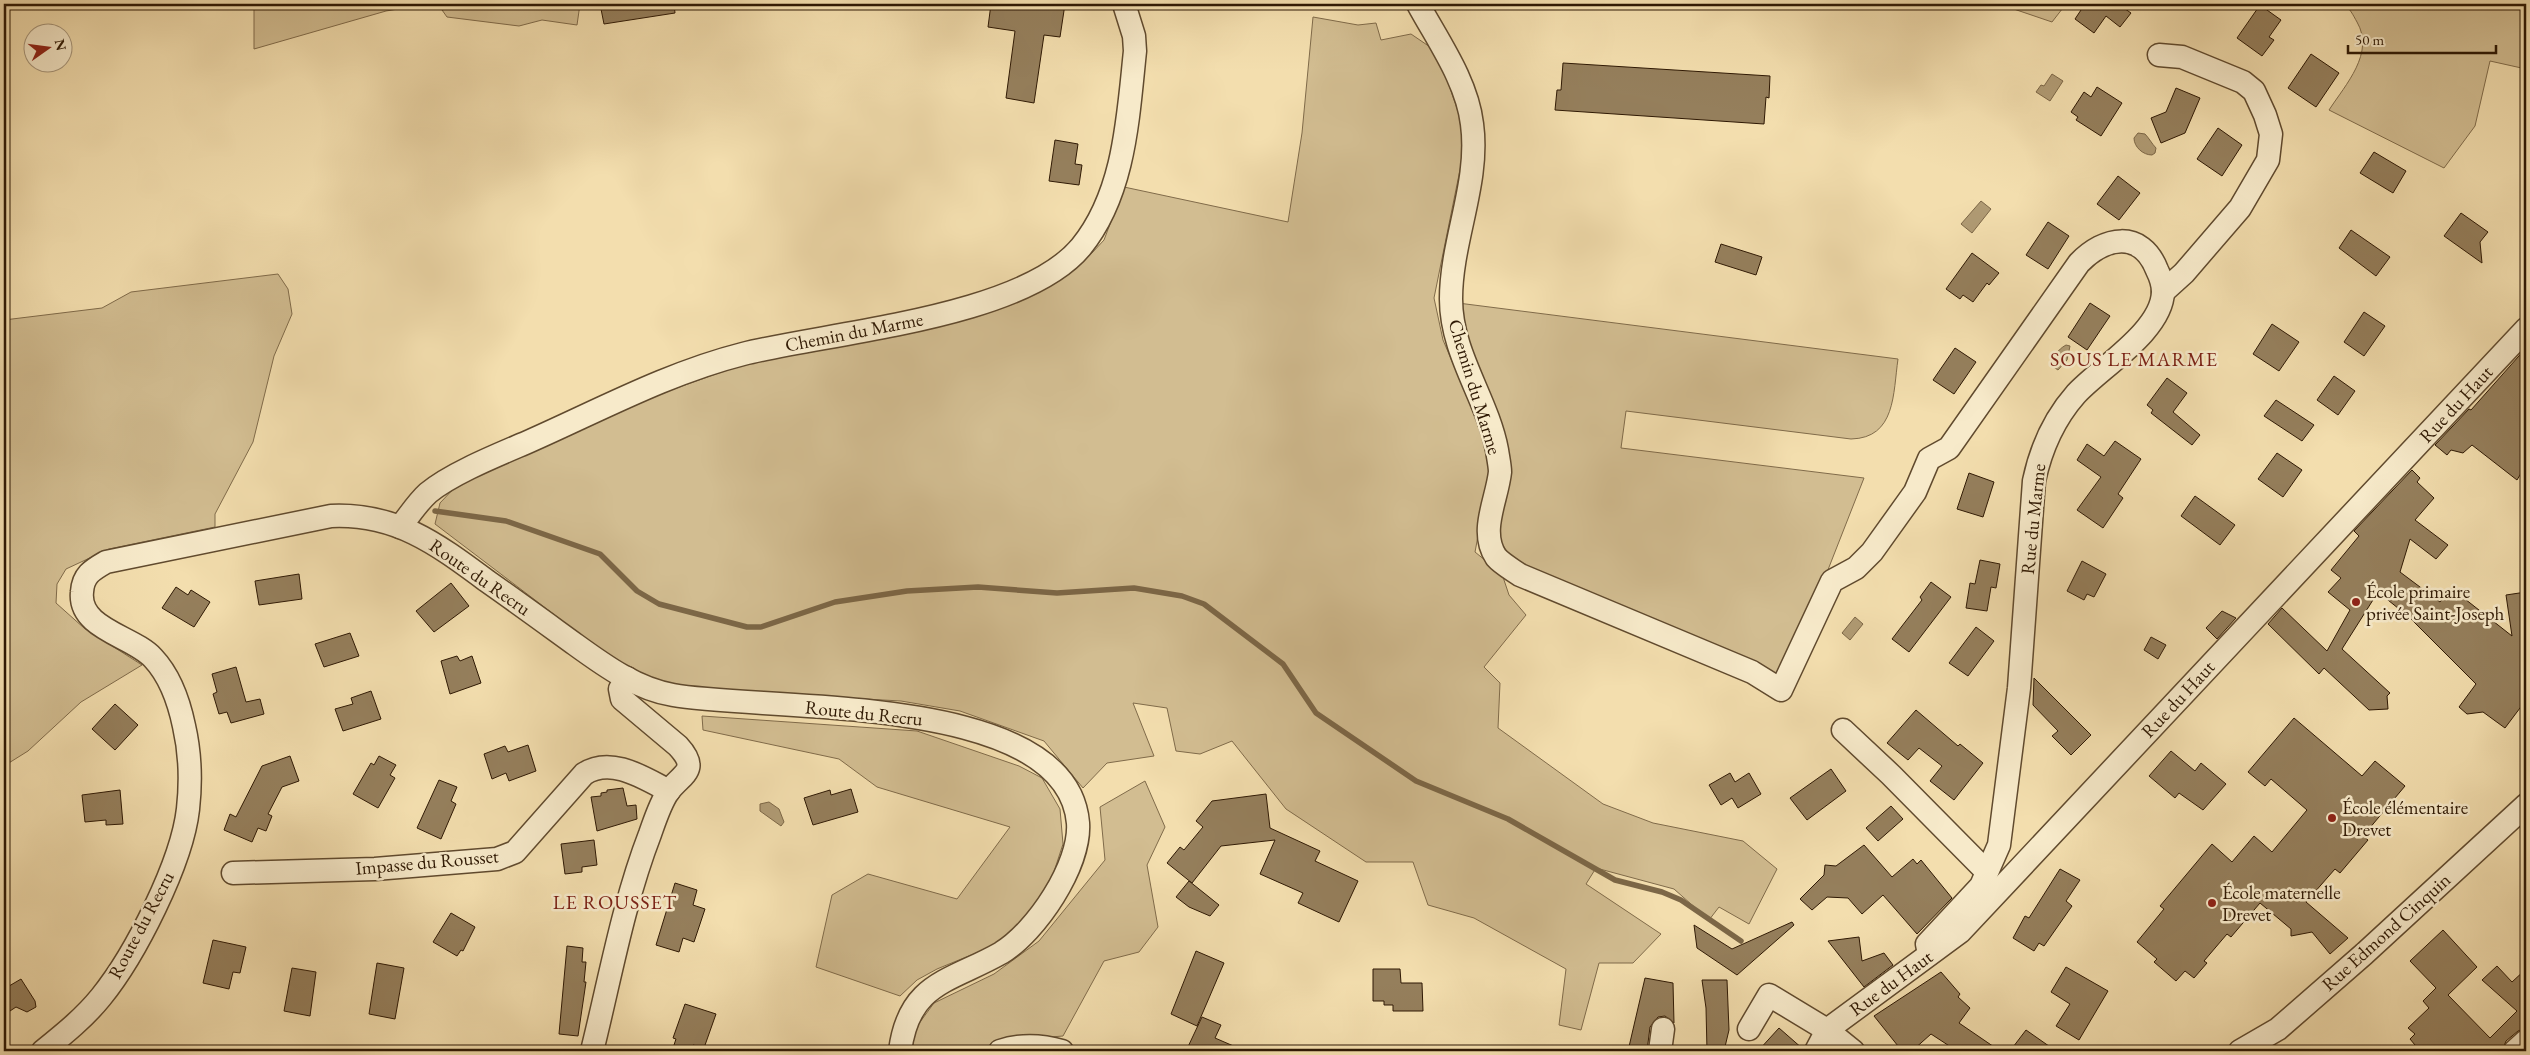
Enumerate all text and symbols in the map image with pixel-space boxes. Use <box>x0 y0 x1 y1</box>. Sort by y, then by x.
north arrow <box>22 22 72 72</box>
scale bar <box>2348 22 2495 54</box>
text: 50 m <box>2355 30 2384 49</box>
text: N <box>51 37 71 53</box>
street label: Chemin du Marme <box>783 306 925 358</box>
street label: Chemin du Marme <box>1443 316 1507 458</box>
district label: SOUS LE MARME <box>2050 346 2218 372</box>
street label: Rue du Haut <box>2414 360 2498 448</box>
street label: Rue du Marme <box>2015 462 2051 576</box>
street label: Route du Recru <box>424 533 536 621</box>
place label: École primaire privée Saint-Joseph <box>2366 579 2504 626</box>
marker: École primaire privée Saint-Joseph <box>2350 596 2362 608</box>
street label: Rue du Haut <box>2136 655 2220 743</box>
street label: Route du Recru <box>804 694 924 732</box>
place label: École élémentaire Drevet <box>2342 795 2468 842</box>
marker: École élémentaire Drevet <box>2326 812 2338 824</box>
street label: Impasse du Rousset <box>354 843 500 881</box>
street label: Route du Recru <box>102 867 180 983</box>
street label: Rue Edmond Cinquin <box>2316 867 2456 997</box>
place label: École maternelle Drevet <box>2222 880 2341 927</box>
district label: LE ROUSSET <box>553 889 677 915</box>
marker: École maternelle Drevet <box>2206 897 2218 909</box>
street label: Rue du Haut <box>1844 944 1938 1022</box>

